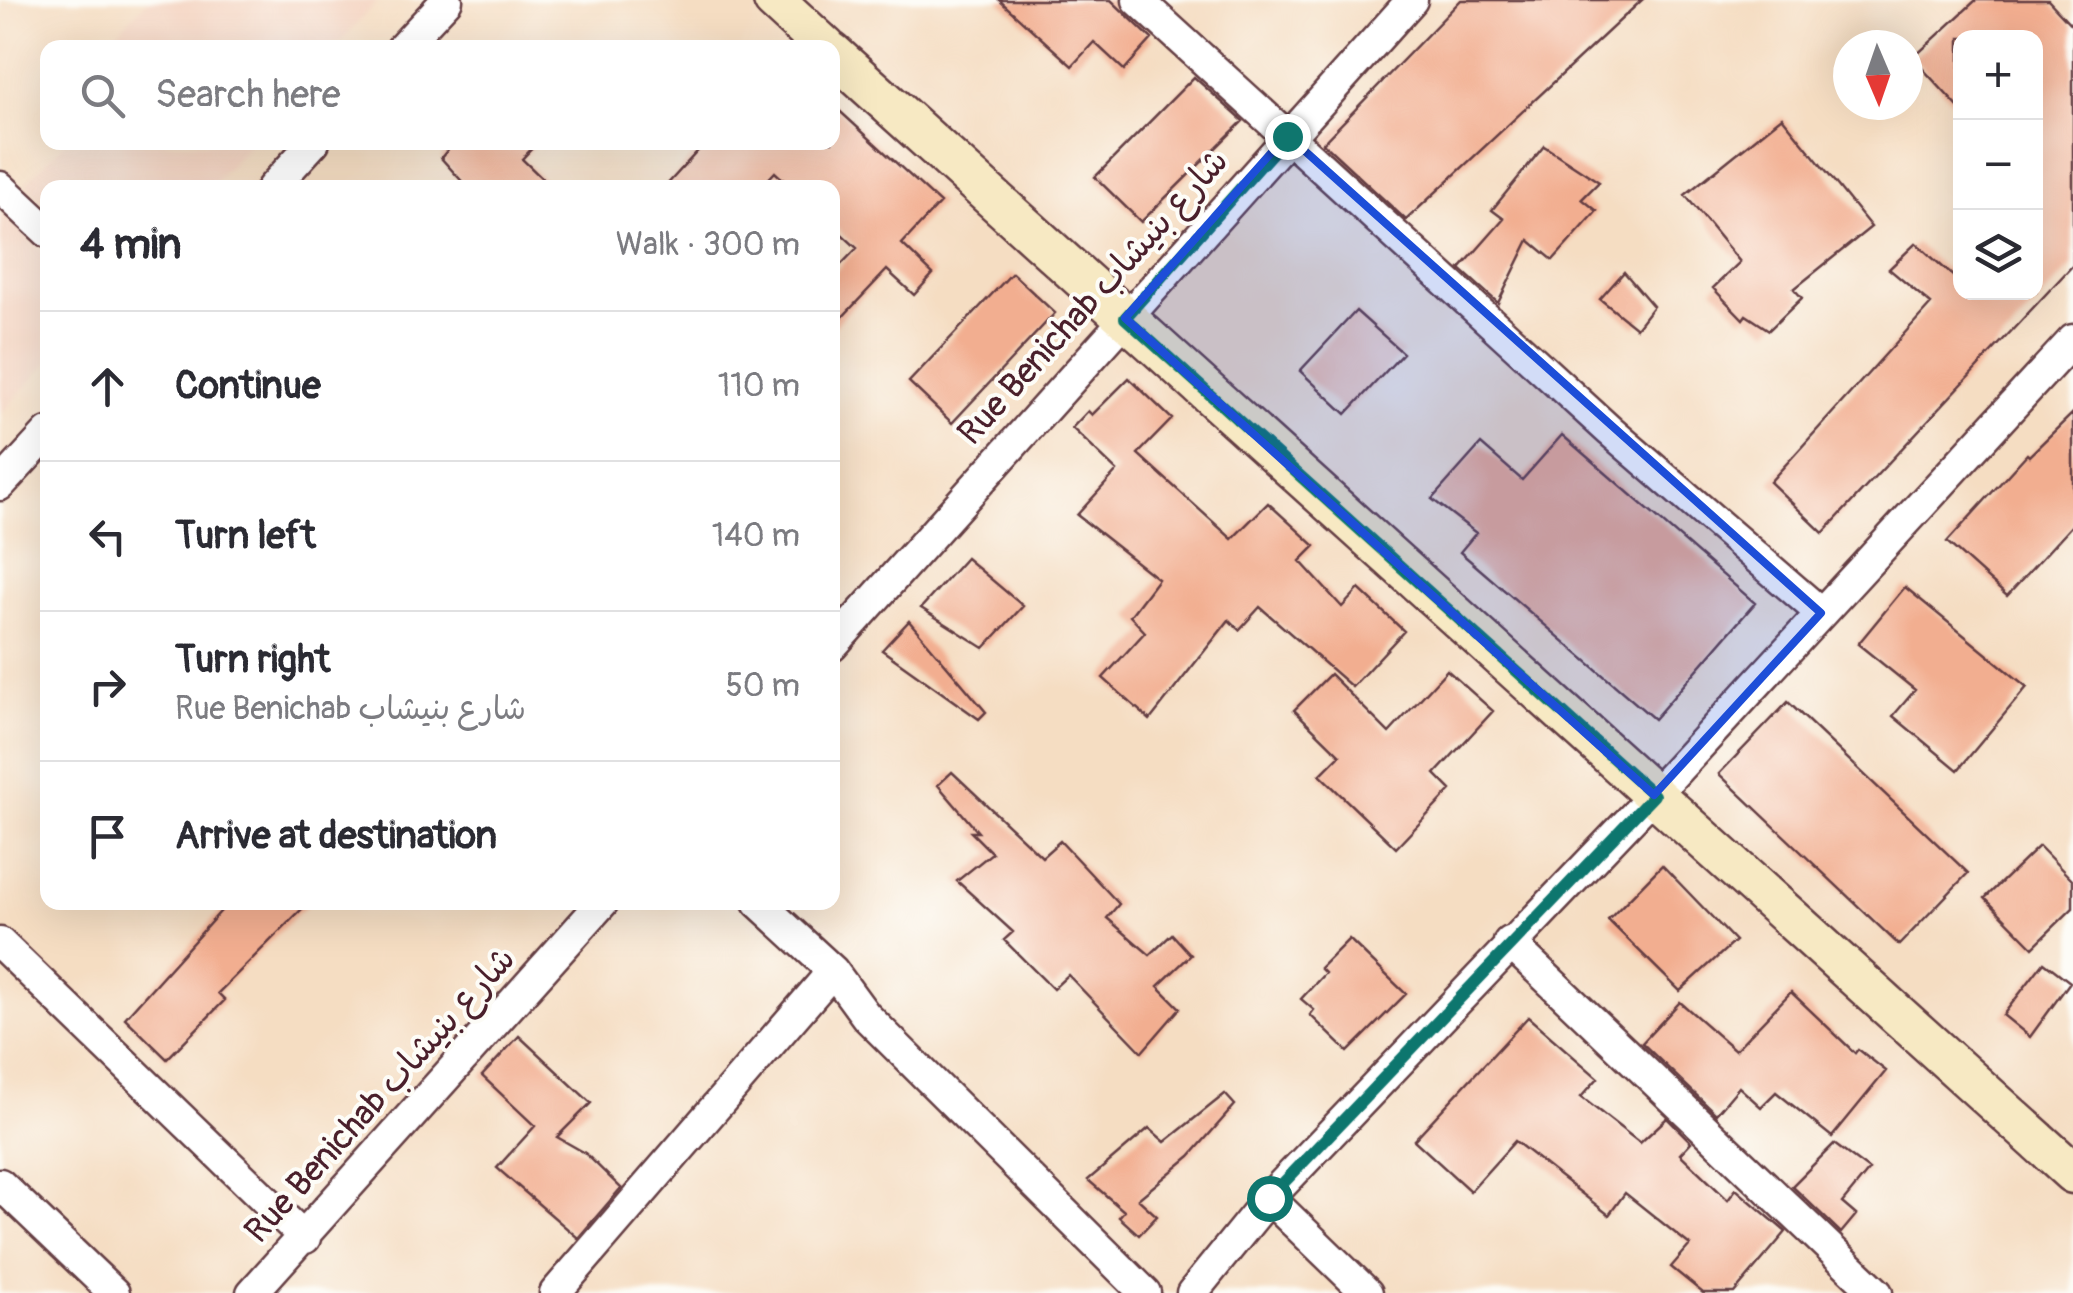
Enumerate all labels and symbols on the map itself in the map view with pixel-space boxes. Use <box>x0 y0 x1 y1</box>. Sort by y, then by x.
north arrow <box>1833 30 1923 120</box>
route end <box>1265 114 1311 160</box>
street label: Rue Benichab شارع بنيشاب <box>948 140 1239 456</box>
street label: Rue Benichab شارع بنيشاب <box>235 938 526 1254</box>
route start <box>1247 1176 1293 1222</box>

